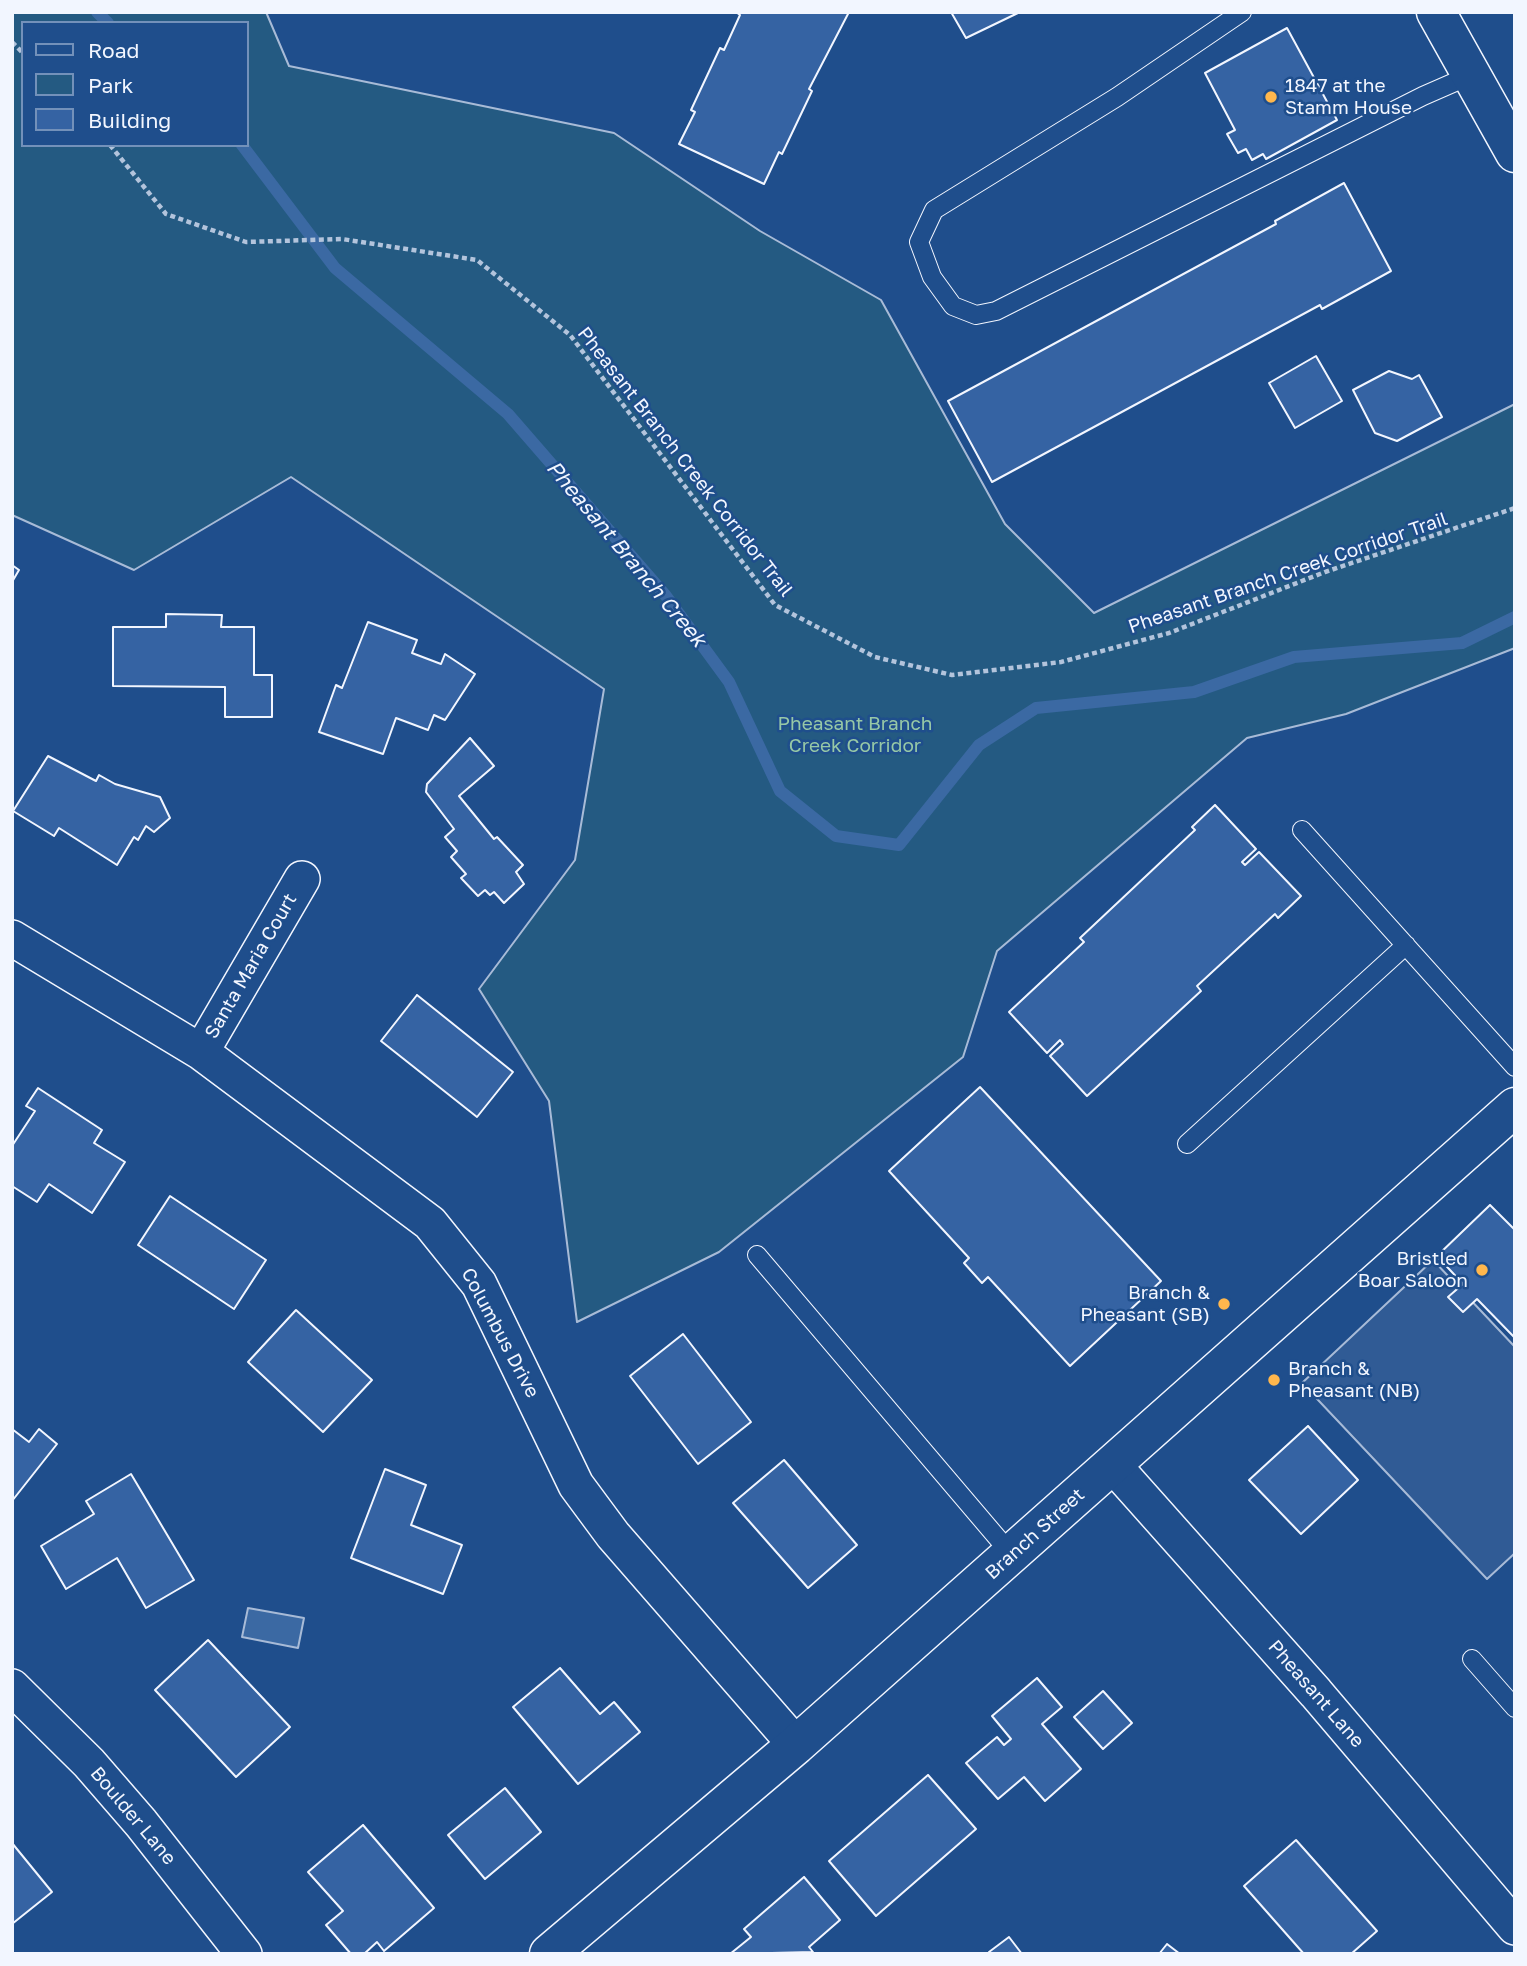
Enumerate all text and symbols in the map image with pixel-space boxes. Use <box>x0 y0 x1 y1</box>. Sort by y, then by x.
legend <box>21 21 248 147</box>
text: Road <box>88 37 139 63</box>
text: Park <box>88 72 133 98</box>
place label: 1847 at the Stamm House <box>1285 75 1412 119</box>
marker: 1847 at the Stamm House <box>1263 89 1279 105</box>
text: Building <box>88 107 171 133</box>
street label: Pheasant Branch Creek Corridor Trail <box>573 323 797 601</box>
water label: Pheasant Branch Creek <box>541 456 711 652</box>
street label: Pheasant Branch Creek Corridor Trail <box>1125 508 1451 638</box>
park label: Pheasant Branch Creek Corridor <box>778 713 932 757</box>
street label: Santa Maria Court <box>200 889 302 1043</box>
place label: Bristled Boar Saloon <box>1358 1248 1468 1292</box>
marker: Bristled Boar Saloon <box>1474 1262 1490 1278</box>
street label: Columbus Drive <box>456 1264 544 1402</box>
place label: Branch & Pheasant (SB) <box>1080 1282 1210 1326</box>
marker: Branch & Pheasant (SB) <box>1216 1296 1232 1312</box>
place label: Branch & Pheasant (NB) <box>1288 1358 1420 1402</box>
marker: Branch & Pheasant (NB) <box>1266 1372 1282 1388</box>
street label: Branch Street <box>981 1484 1089 1584</box>
street label: Pheasant Lane <box>1263 1636 1369 1752</box>
street label: Boulder Lane <box>85 1762 181 1870</box>

